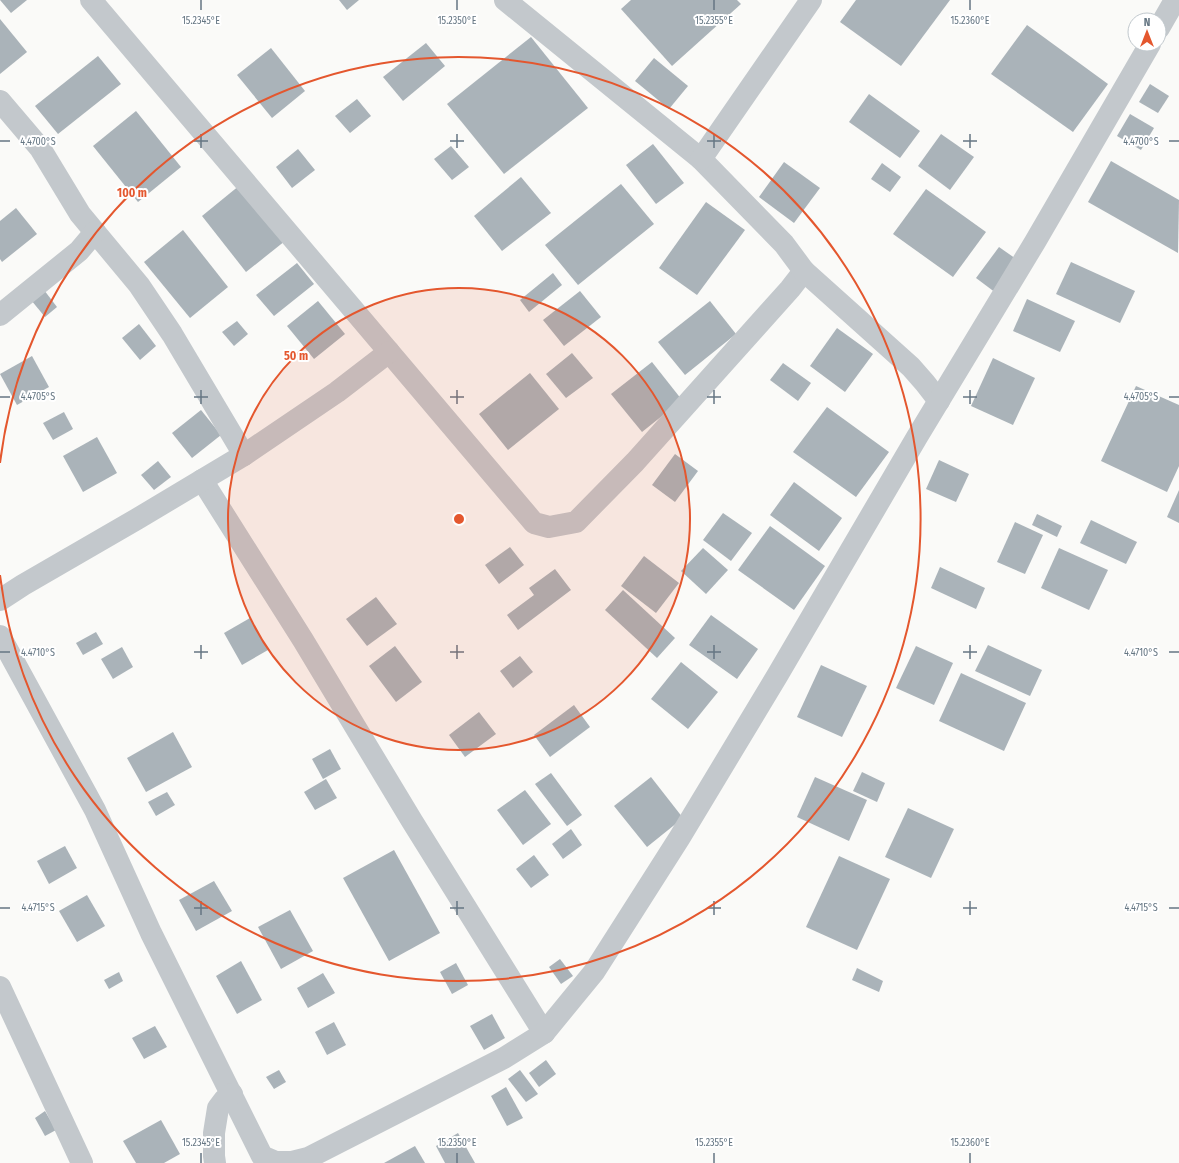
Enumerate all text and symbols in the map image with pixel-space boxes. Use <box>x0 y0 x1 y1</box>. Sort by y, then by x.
north arrow <box>1127 12 1167 52</box>
text: 15.2345°E <box>182 15 220 27</box>
text: 15.2350°E <box>438 15 477 27</box>
text: 15.2355°E <box>695 15 733 27</box>
text: 15.2360°E <box>950 15 990 27</box>
text: N <box>1144 16 1150 29</box>
text: 4.4700°S <box>20 136 56 148</box>
text: 4.4700°S <box>1123 136 1159 148</box>
text: 100 m <box>117 186 147 200</box>
text: 50 m <box>284 349 308 363</box>
text: 4.4705°S <box>21 391 55 403</box>
text: 4.4705°S <box>1124 391 1158 403</box>
centre of rings <box>452 512 466 526</box>
text: 4.4710°S <box>21 647 55 659</box>
text: 4.4710°S <box>1124 647 1158 659</box>
text: 4.4715°S <box>21 902 55 914</box>
text: 4.4715°S <box>1124 902 1158 914</box>
text: 15.2345°E <box>182 1137 220 1149</box>
text: 15.2350°E <box>438 1137 477 1149</box>
text: 15.2355°E <box>695 1137 733 1149</box>
text: 15.2360°E <box>950 1137 990 1149</box>

